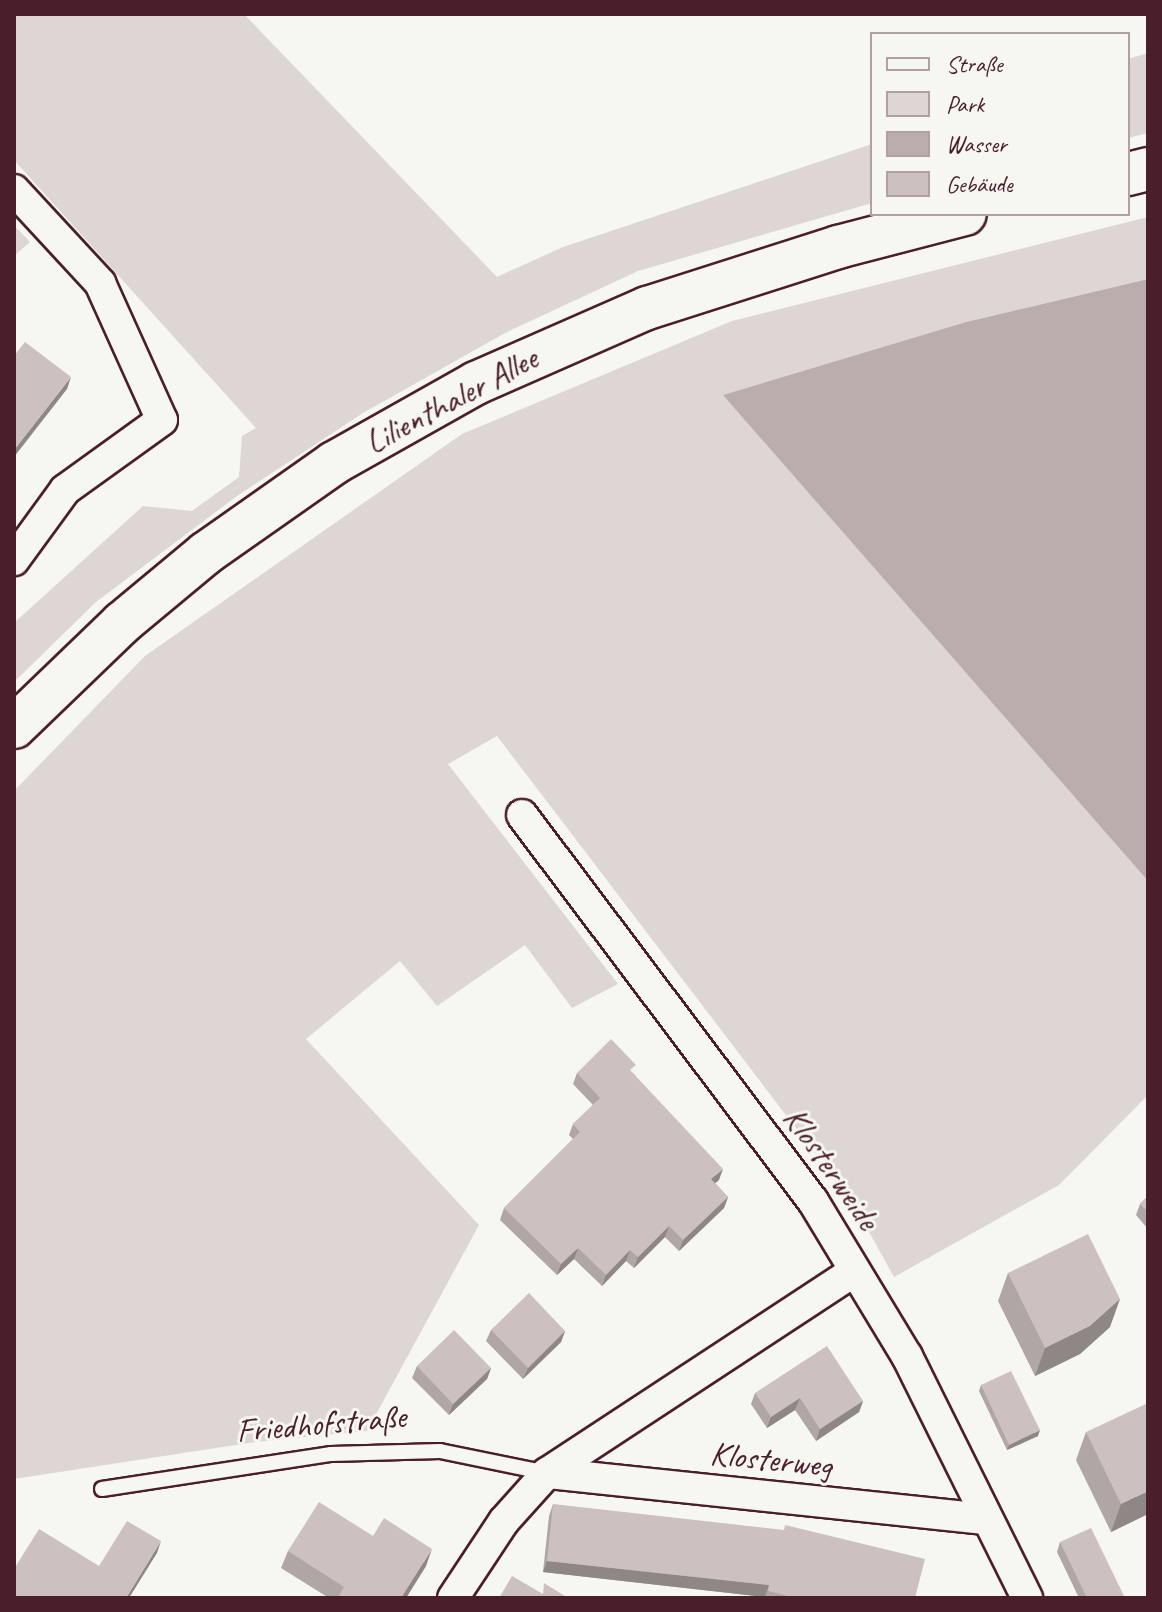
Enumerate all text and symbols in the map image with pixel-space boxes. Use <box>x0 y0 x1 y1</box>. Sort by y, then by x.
legend <box>870 32 1130 216</box>
text: Straße <box>946 49 1003 79</box>
text: Park <box>946 89 984 119</box>
text: Wasser <box>946 129 1007 159</box>
text: Gebäude <box>946 169 1013 199</box>
street label: Lilienthaler Allee <box>358 338 544 462</box>
street label: Klosterweide <box>775 1099 889 1237</box>
street label: Friedhofstraße <box>235 1395 407 1451</box>
street label: Klosterweg <box>708 1432 834 1486</box>

